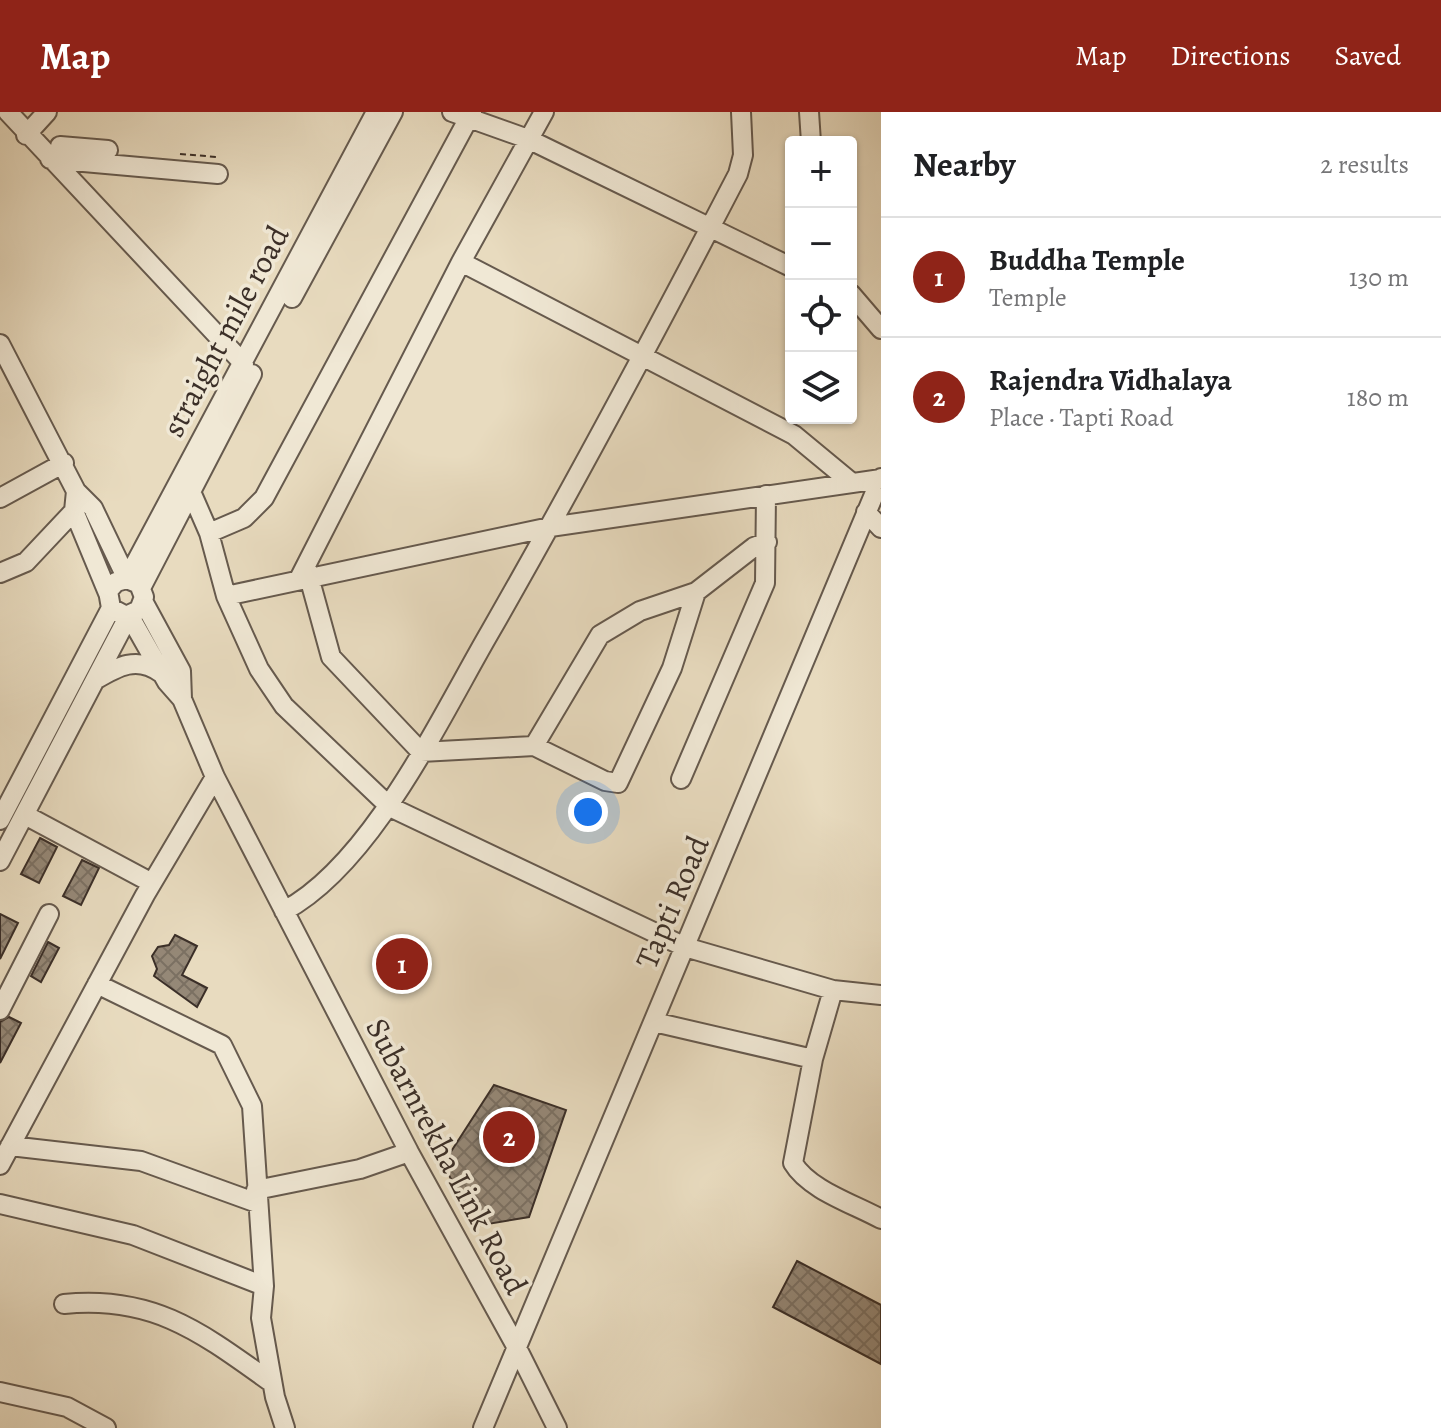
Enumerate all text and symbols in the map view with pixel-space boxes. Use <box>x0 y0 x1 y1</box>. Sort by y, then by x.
text: Map <box>40 30 110 82</box>
text: Map <box>1075 37 1126 75</box>
text: Directions <box>1170 37 1291 75</box>
text: Saved <box>1335 37 1401 75</box>
map controls <box>785 136 857 424</box>
button: + <box>785 136 857 208</box>
text: Nearby <box>913 141 1016 188</box>
text: 2 results <box>1320 147 1409 182</box>
button: − <box>785 208 857 280</box>
street label: straight mile road <box>151 217 300 444</box>
text: Buddha Temple <box>989 240 1185 280</box>
text: 1 <box>934 260 944 295</box>
text: 130 m <box>1349 260 1409 295</box>
button: locate <box>785 280 857 352</box>
text: Temple <box>989 280 1067 315</box>
button: layers <box>785 352 857 424</box>
text: Rajendra Vidhalaya <box>989 360 1232 400</box>
text: 2 <box>933 380 945 415</box>
text: 180 m <box>1347 380 1409 415</box>
text: Place · Tapti Road <box>989 400 1173 435</box>
your location <box>568 792 608 832</box>
street label: Tapti Road <box>624 828 720 975</box>
pin: 1 <box>376 934 428 994</box>
street label: Subarnrekha Link Road <box>355 1010 539 1303</box>
pin: 2 <box>483 1107 535 1167</box>

